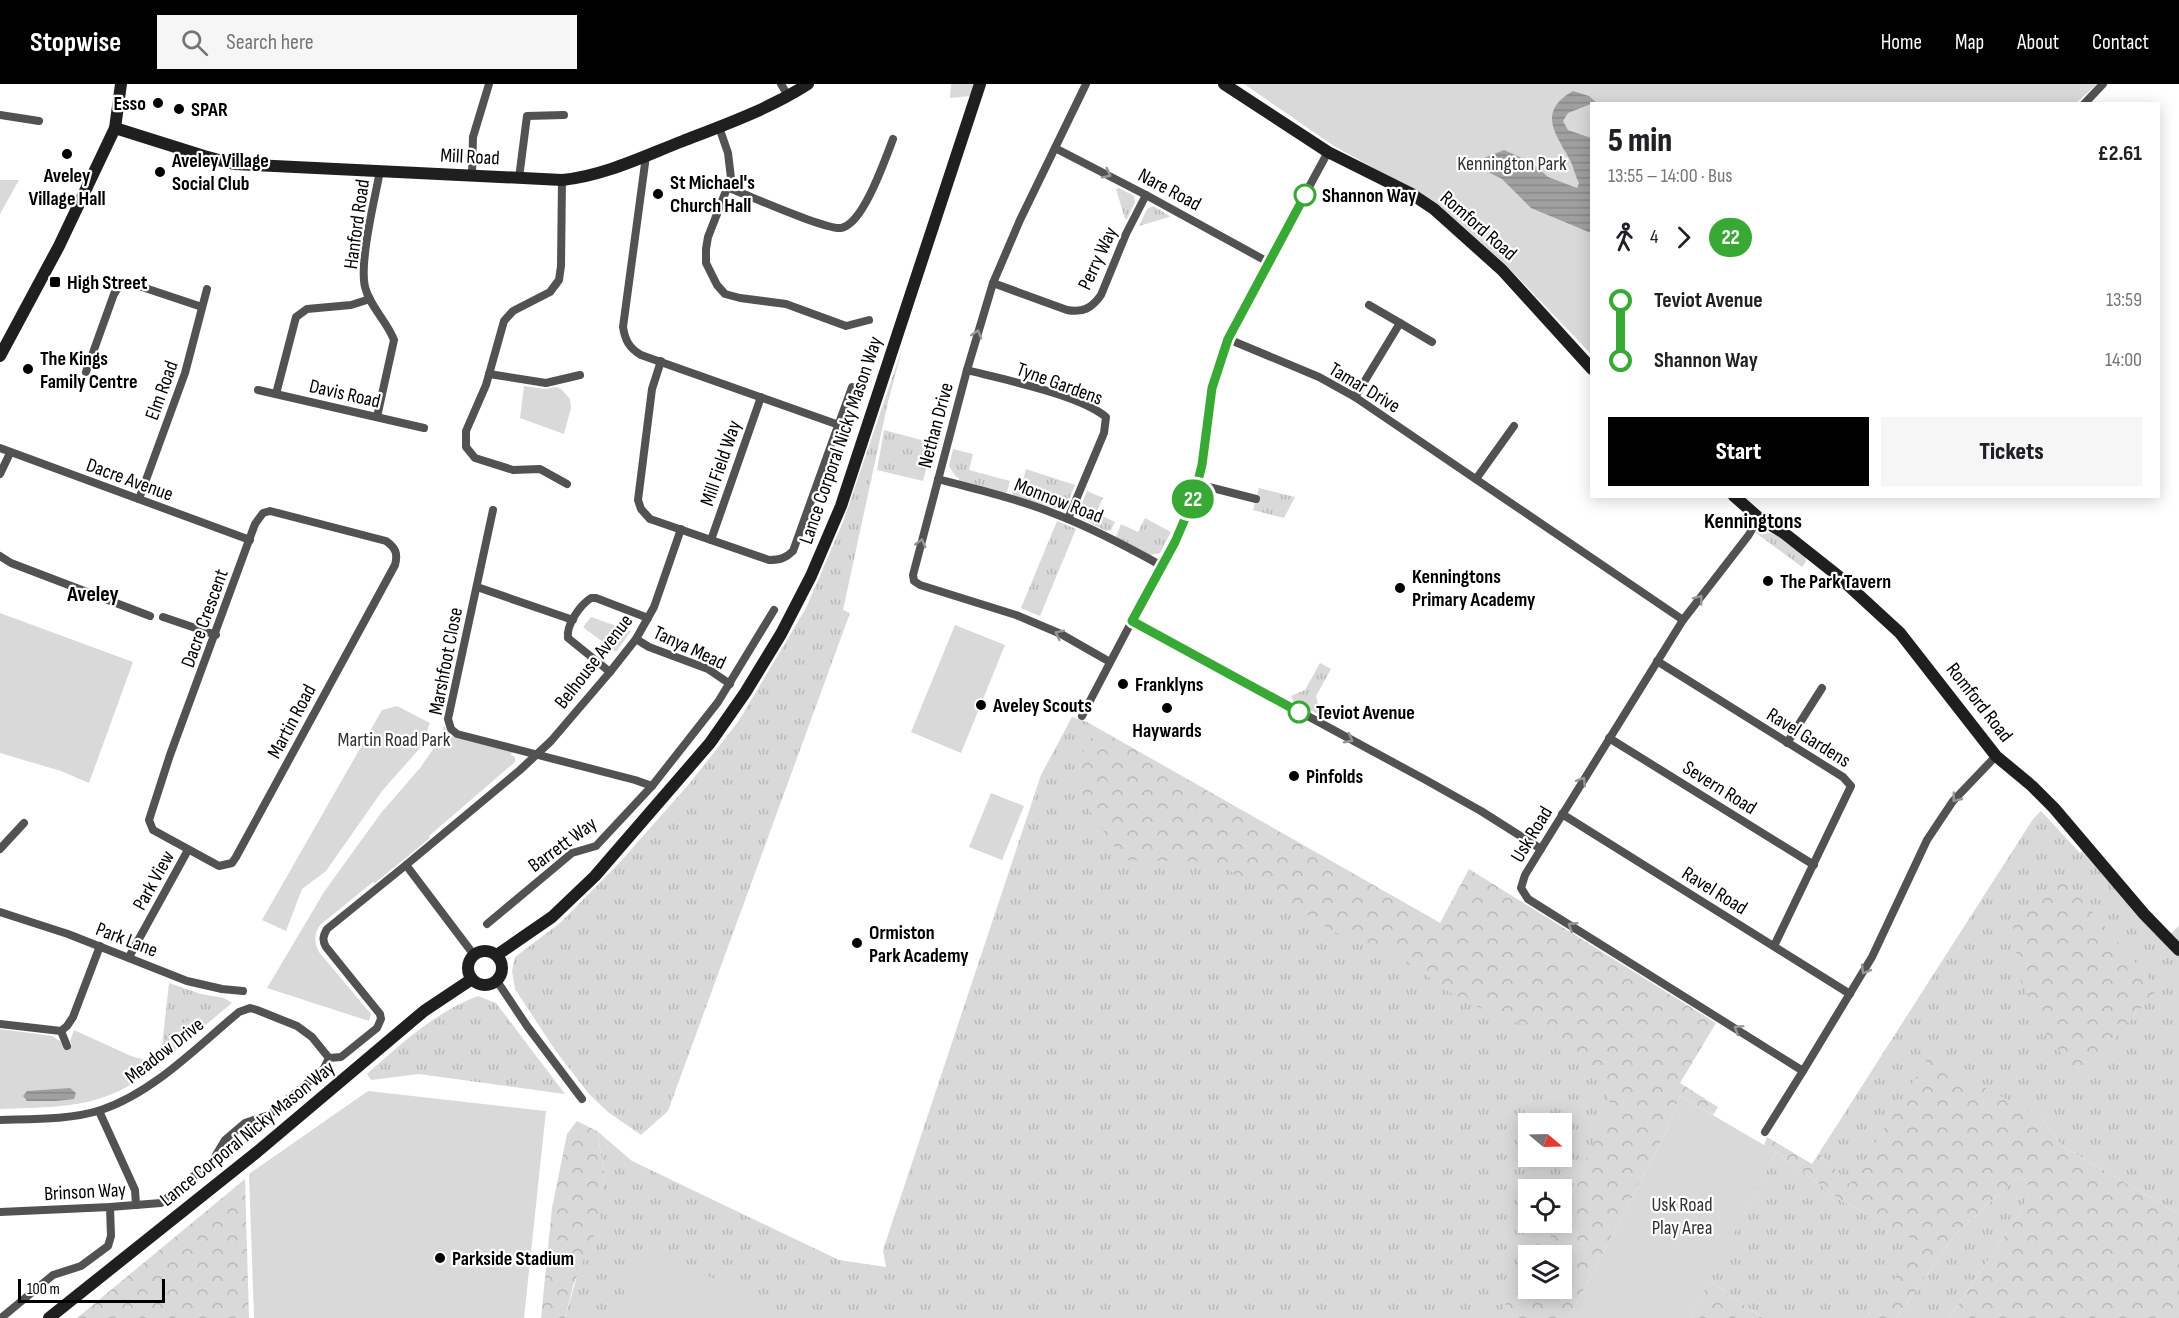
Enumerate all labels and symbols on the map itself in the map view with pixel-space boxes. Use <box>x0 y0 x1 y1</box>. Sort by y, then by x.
place label: Esso <box>113 92 146 116</box>
marker: Esso <box>151 96 165 110</box>
place label: SPAR <box>191 98 228 122</box>
marker: SPAR <box>172 102 186 116</box>
street label: Mill Road <box>440 143 500 171</box>
marker: Aveley Village Hall <box>60 147 74 161</box>
place label: Aveley Village Social Club <box>171 149 269 196</box>
park label: Kennington Park <box>1457 152 1567 176</box>
street label: Nare Road <box>1134 163 1205 216</box>
place label: Aveley Village Hall <box>28 164 106 211</box>
marker: Aveley Village Social Club <box>153 165 167 179</box>
one-way arrow <box>1100 167 1111 179</box>
place label: St Michael's Church Hall <box>670 171 755 218</box>
street label: Hanford Road <box>339 178 375 271</box>
marker: Shannon Way <box>1294 184 1316 206</box>
place label: Shannon Way <box>1322 184 1417 208</box>
street label: Romford Road <box>1435 186 1522 266</box>
marker: St Michael's Church Hall <box>651 187 665 201</box>
street label: Perry Way <box>1073 223 1123 294</box>
place label: High Street <box>67 271 148 295</box>
marker: High Street <box>48 275 62 289</box>
one-way arrow <box>970 329 982 340</box>
street label: Lance Corporal Nicky Mason Way <box>794 333 888 547</box>
place label: The Kings Family Centre <box>40 347 137 394</box>
street label: Elm Road <box>140 357 184 423</box>
street label: Tyne Gardens <box>1013 357 1106 411</box>
street label: Tamar Drive <box>1324 357 1404 418</box>
marker: The Kings Family Centre <box>21 362 35 376</box>
street label: Davis Road <box>307 374 383 414</box>
street label: Nethan Drive <box>913 380 959 470</box>
street label: Mill Field Way <box>695 417 747 509</box>
street label: Dacre Avenue <box>83 453 176 507</box>
street label: Monnow Road <box>1011 473 1106 529</box>
line badge: 22 <box>1166 480 1220 518</box>
district label: Kenningtons <box>1704 508 1802 535</box>
one-way arrow <box>914 538 927 548</box>
place label: Kenningtons Primary Academy <box>1412 565 1536 612</box>
street label: Dacre Crescent <box>176 566 234 671</box>
place label: The Park Tavern <box>1780 570 1891 594</box>
marker: The Park Tavern <box>1761 574 1775 588</box>
district label: Aveley <box>66 581 119 608</box>
marker: Kenningtons Primary Academy <box>1393 581 1407 595</box>
one-way arrow <box>1692 595 1703 606</box>
street label: Marshfoot Close <box>424 605 468 717</box>
street label: Belhouse Avenue <box>549 610 638 714</box>
street label: Tanya Mead <box>649 621 730 675</box>
one-way arrow <box>1055 629 1066 641</box>
street label: Romford Road <box>1941 658 2018 747</box>
place label: Franklyns <box>1135 673 1204 697</box>
marker: Franklyns <box>1116 677 1130 691</box>
street label: Martin Road <box>262 680 321 763</box>
place label: Aveley Scouts <box>992 694 1092 718</box>
marker: Aveley Scouts <box>974 698 988 712</box>
marker: Haywards <box>1160 701 1174 715</box>
marker: Teviot Avenue <box>1288 701 1310 723</box>
place label: Teviot Avenue <box>1316 701 1415 725</box>
street label: Ravel Gardens <box>1762 703 1855 773</box>
place label: Haywards <box>1132 719 1202 743</box>
park label: Martin Road Park <box>338 728 451 752</box>
one-way arrow <box>1343 732 1354 743</box>
street label: Severn Road <box>1678 756 1761 820</box>
place label: Pinfolds <box>1306 765 1363 789</box>
marker: Pinfolds <box>1287 769 1301 783</box>
one-way arrow <box>1575 777 1587 787</box>
one-way arrow <box>1953 792 1964 803</box>
street label: Usk Road <box>1506 802 1558 867</box>
street label: Barrett Way <box>524 812 602 878</box>
street label: Park View <box>128 847 180 914</box>
street label: Ravel Road <box>1677 861 1752 920</box>
street label: Park Lane <box>92 917 161 963</box>
place label: Ormiston Park Academy <box>869 921 969 968</box>
one-way arrow <box>1568 922 1578 934</box>
marker: Ormiston Park Academy <box>850 936 864 950</box>
one-way arrow <box>1860 964 1872 974</box>
street label: Meadow Drive <box>120 1013 209 1089</box>
one-way arrow <box>1734 1025 1744 1037</box>
street label: Lance Corporal Nicky Mason Way <box>155 1056 340 1212</box>
north arrow <box>1518 1113 1572 1167</box>
street label: Brinson Way <box>44 1178 127 1206</box>
park label: Usk Road Play Area <box>1651 1193 1713 1240</box>
place label: Parkside Stadium <box>452 1247 574 1271</box>
marker: Parkside Stadium <box>433 1251 447 1265</box>
scale bar <box>18 1276 165 1304</box>

